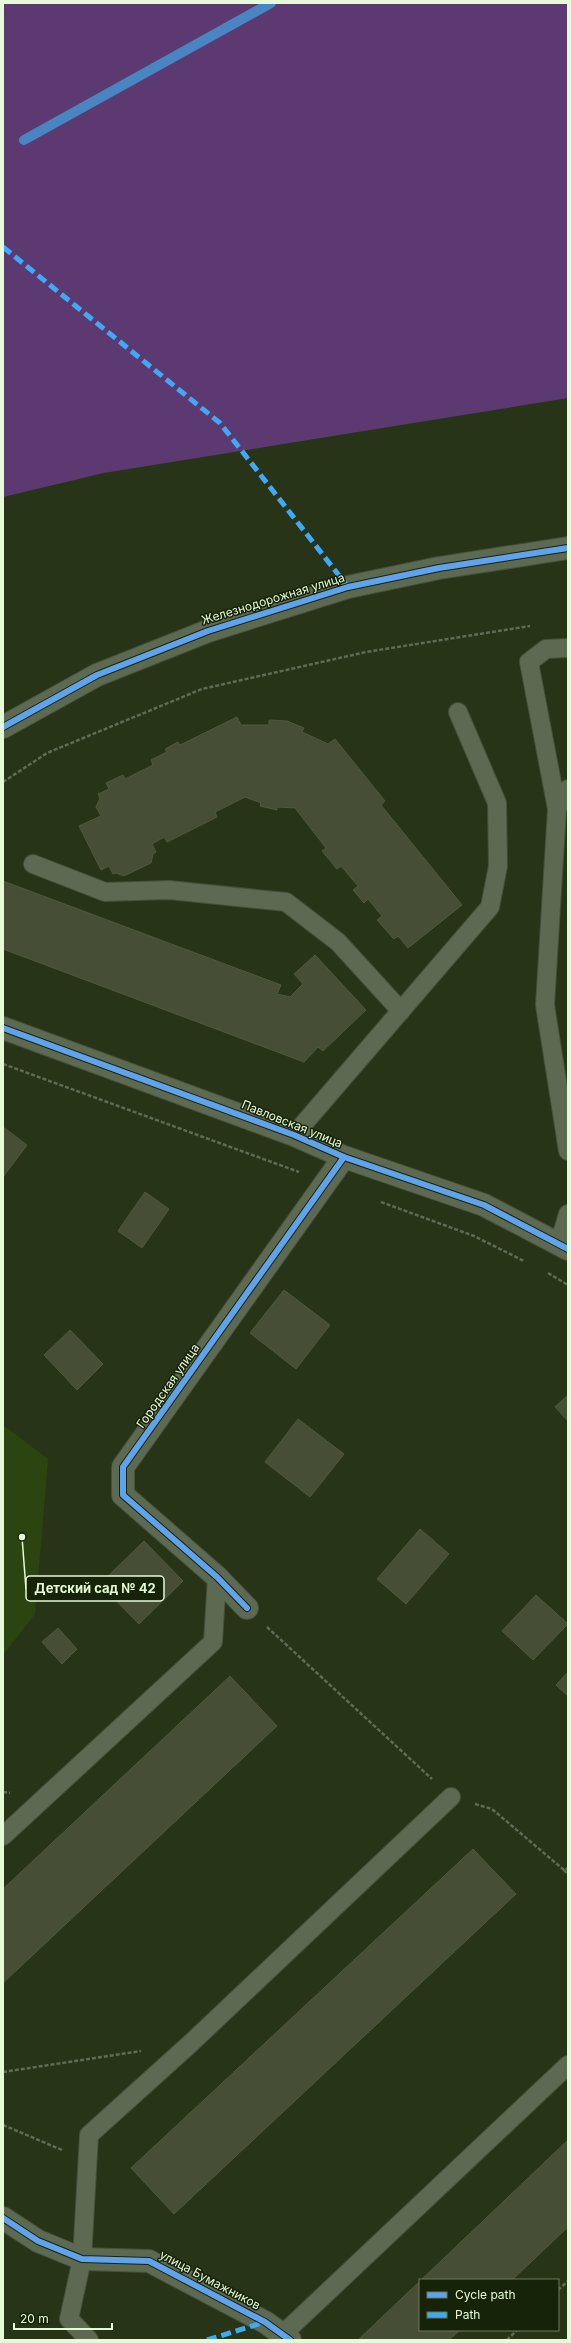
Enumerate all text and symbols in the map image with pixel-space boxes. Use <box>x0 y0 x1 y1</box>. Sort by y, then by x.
street label: Железнодорожная улица <box>199 570 346 627</box>
street label: Павловская улица <box>240 1096 345 1151</box>
street label: Городская улица <box>133 1341 202 1431</box>
callout: Детский сад № 42 <box>26 1576 164 1601</box>
text: Детский сад № 42 <box>34 1580 156 1596</box>
street label: улица Бумажников <box>157 2247 263 2313</box>
legend <box>419 2279 559 2331</box>
text: Cycle path <box>455 2287 516 2302</box>
scale bar <box>14 2305 112 2331</box>
text: Path <box>455 2307 480 2322</box>
text: 20 m <box>20 2311 49 2326</box>

